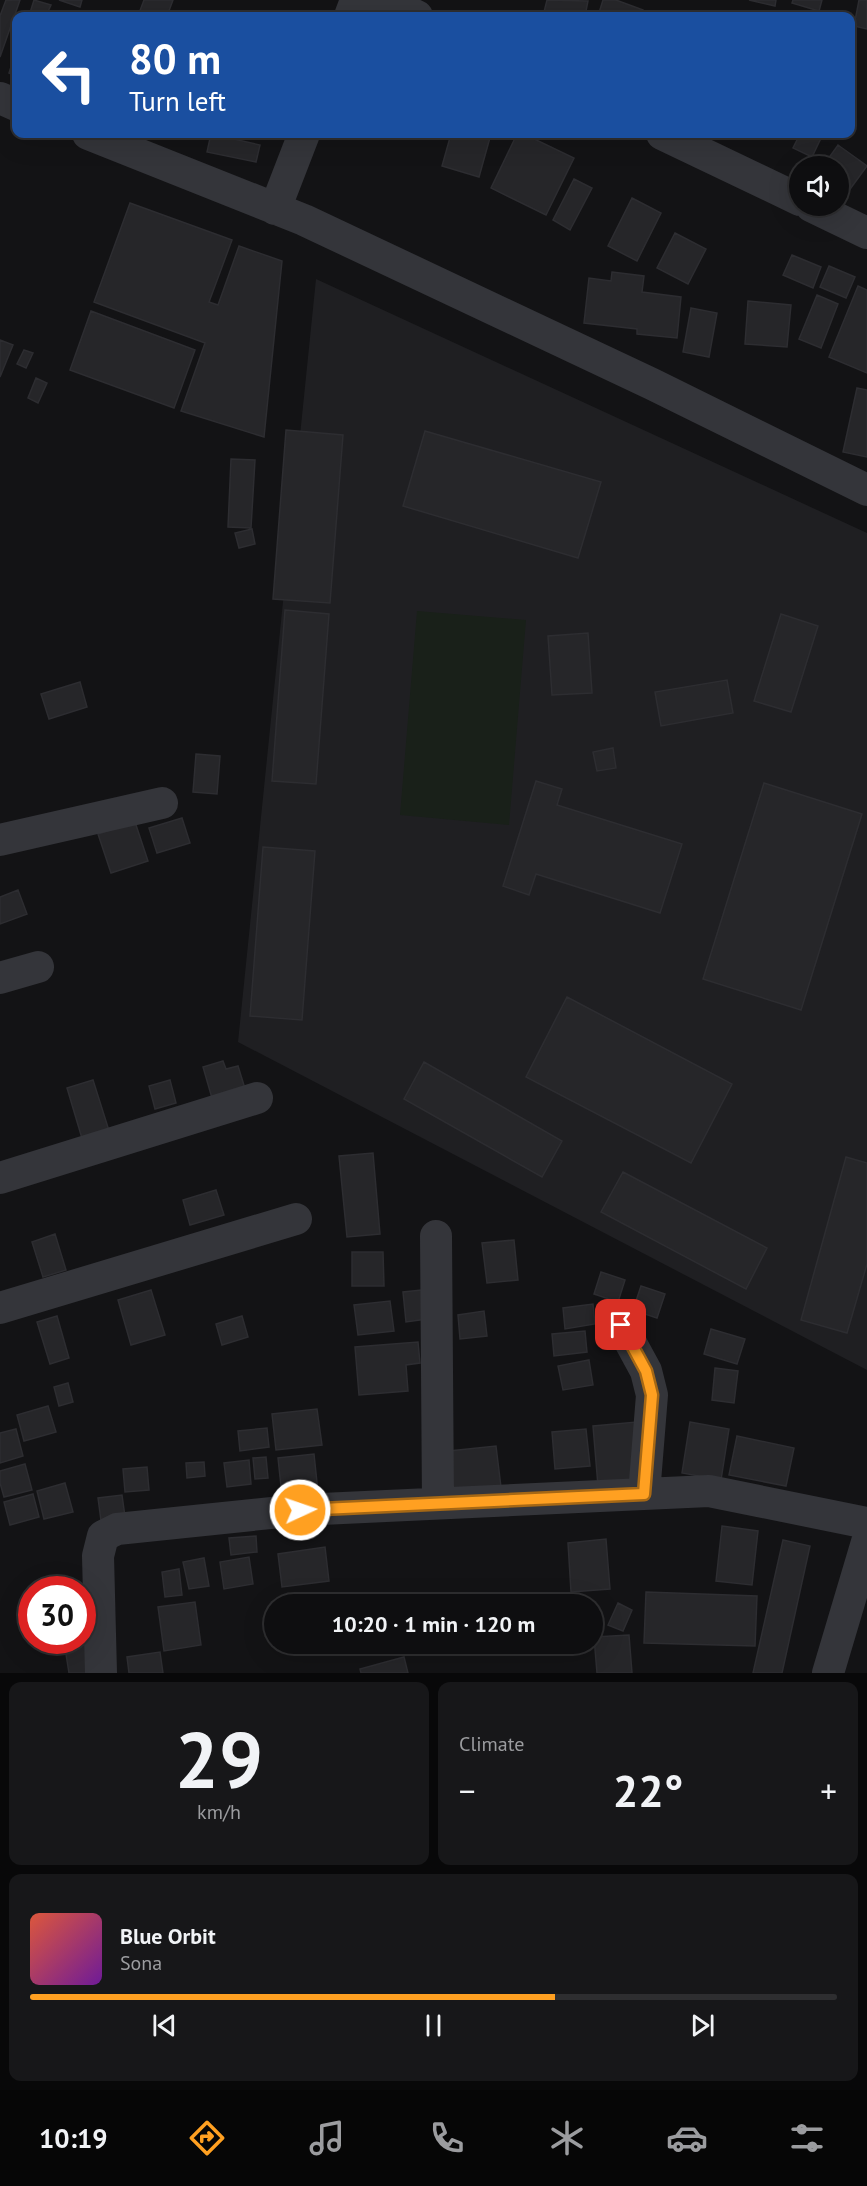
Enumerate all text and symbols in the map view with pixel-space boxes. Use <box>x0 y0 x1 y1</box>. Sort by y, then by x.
text: 80 m <box>129 31 221 86</box>
icon: left <box>30 36 108 114</box>
text: Turn left <box>129 84 226 118</box>
map controls <box>789 156 849 216</box>
button: sound <box>789 156 849 216</box>
pin <box>595 1299 646 1350</box>
icon: arrive <box>604 1308 637 1341</box>
position arrow <box>268 1478 332 1542</box>
speed limit sign: 30 <box>18 1576 96 1654</box>
text: 10:20 · 1 min · 120 m <box>332 1610 535 1638</box>
text: 29 <box>175 1709 263 1810</box>
text: Climate <box>459 1731 525 1757</box>
text: 22° <box>613 1761 683 1819</box>
text: − <box>459 1769 476 1812</box>
text: + <box>820 1769 837 1812</box>
text: km/h <box>197 1799 241 1825</box>
text: Blue Orbit <box>120 1922 216 1950</box>
text: Sona <box>120 1950 162 1976</box>
icon: previous <box>148 2009 181 2042</box>
icon: pause <box>417 2009 450 2042</box>
icon: next <box>686 2009 719 2042</box>
icon: directions <box>186 2117 228 2159</box>
icon: music <box>306 2117 348 2159</box>
icon: phone <box>426 2117 468 2159</box>
icon: climate <box>546 2117 588 2159</box>
icon: car <box>666 2117 708 2159</box>
icon: filters <box>786 2117 828 2159</box>
text: 10:19 <box>39 2121 108 2155</box>

